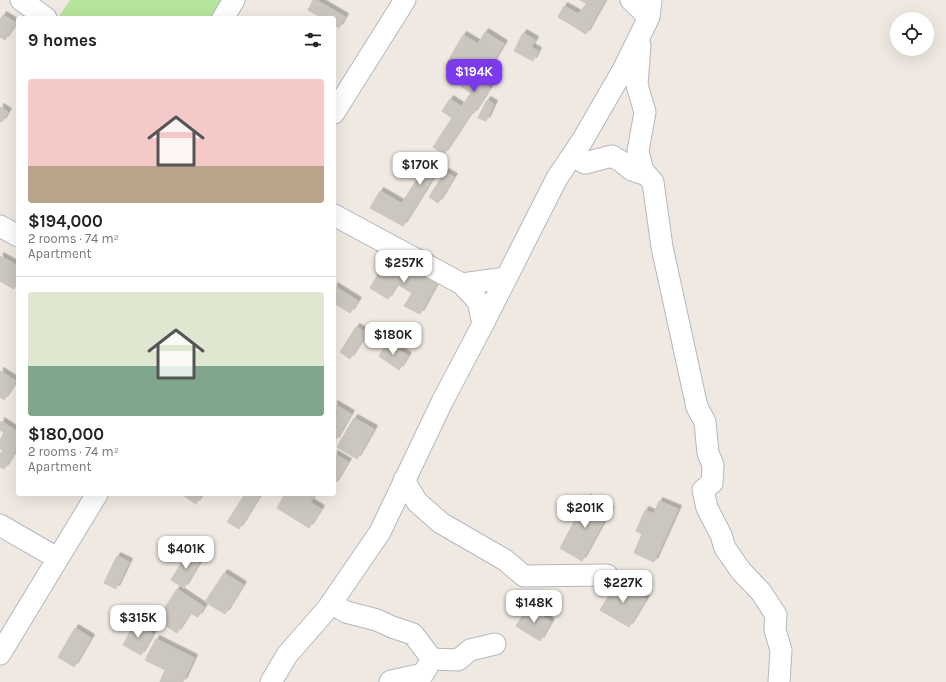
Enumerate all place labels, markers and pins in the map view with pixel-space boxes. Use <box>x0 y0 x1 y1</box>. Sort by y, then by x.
pin: $194K <box>446 59 502 93</box>
pin: $170K <box>392 152 448 186</box>
pin: $257K <box>376 250 432 284</box>
pin: $180K <box>365 322 421 356</box>
pin: $201K <box>557 495 613 529</box>
pin: $401K <box>158 536 214 570</box>
pin: $227K <box>595 570 651 604</box>
pin: $148K <box>506 590 562 624</box>
pin: $315K <box>110 605 166 639</box>

